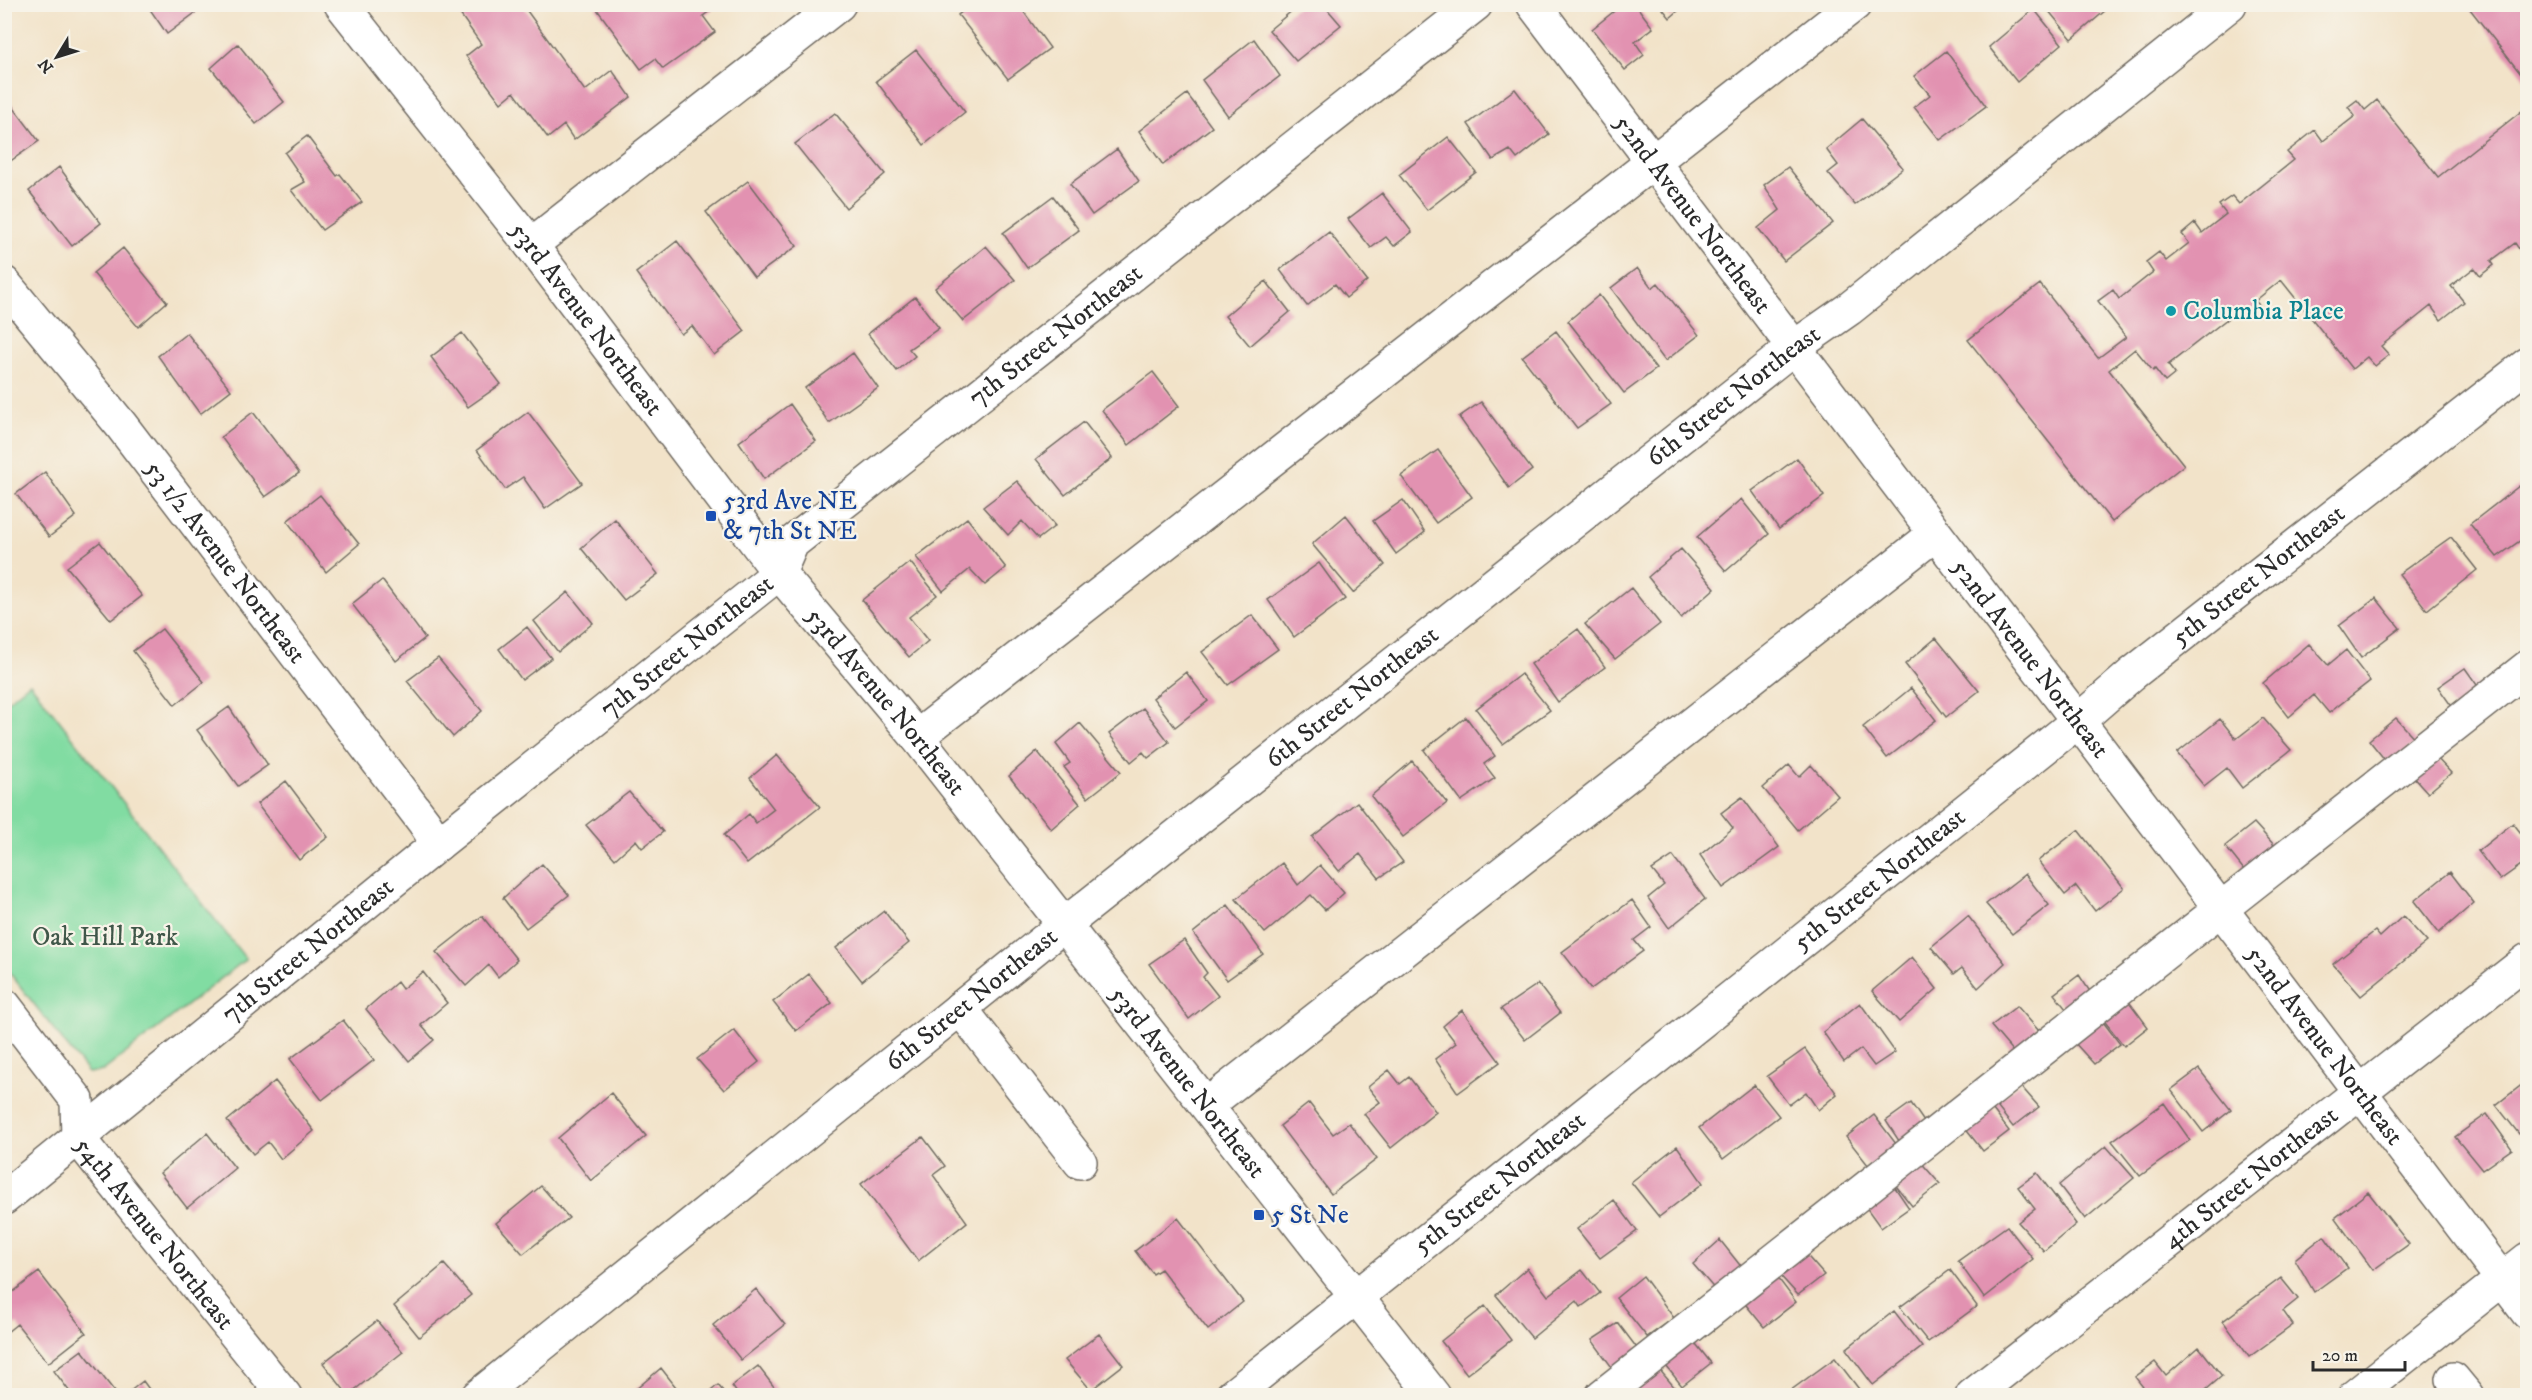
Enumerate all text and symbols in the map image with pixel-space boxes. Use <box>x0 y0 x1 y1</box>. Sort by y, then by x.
north arrow <box>27 27 87 87</box>
text: N <box>34 54 58 77</box>
street label: 52nd Avenue Northeast <box>1606 108 1779 321</box>
street label: 53rd Avenue Northeast <box>502 215 671 422</box>
street label: 7th Street Northeast <box>962 257 1149 414</box>
place label: Columbia Place <box>2183 295 2344 328</box>
marker: Columbia Place <box>2164 304 2178 318</box>
street label: 6th Street Northeast <box>1640 318 1827 474</box>
street label: 53 1/2 Avenue Northeast <box>137 453 314 670</box>
place label: 53rd Ave NE & 7th St NE <box>723 485 857 548</box>
street label: 5th Street Northeast <box>2165 497 2351 653</box>
marker: 53rd Ave NE & 7th St NE <box>704 509 718 523</box>
street label: 52nd Avenue Northeast <box>1944 552 2117 765</box>
street label: 7th Street Northeast <box>594 567 780 725</box>
street label: 53rd Avenue Northeast <box>798 600 973 802</box>
street label: 6th Street Northeast <box>1258 618 1445 776</box>
street label: 5th Street Northeast <box>1786 801 1972 958</box>
street label: 7th Street Northeast <box>215 870 400 1030</box>
street label: 6th Street Northeast <box>878 920 1064 1079</box>
park label: Oak Hill Park <box>32 921 178 954</box>
street label: 52nd Avenue Northeast <box>2238 939 2411 1152</box>
street label: 53rd Avenue Northeast <box>1102 979 1273 1185</box>
street label: 4th Street Northeast <box>2156 1099 2345 1256</box>
street label: 5th Street Northeast <box>1406 1104 1592 1262</box>
street label: 54th Avenue Northeast <box>67 1130 242 1337</box>
place label: 5 St Ne <box>1271 1199 1349 1232</box>
marker: 5 St Ne <box>1252 1208 1266 1222</box>
scale bar <box>2313 1334 2404 1372</box>
text: 20 m <box>2322 1345 2358 1367</box>

